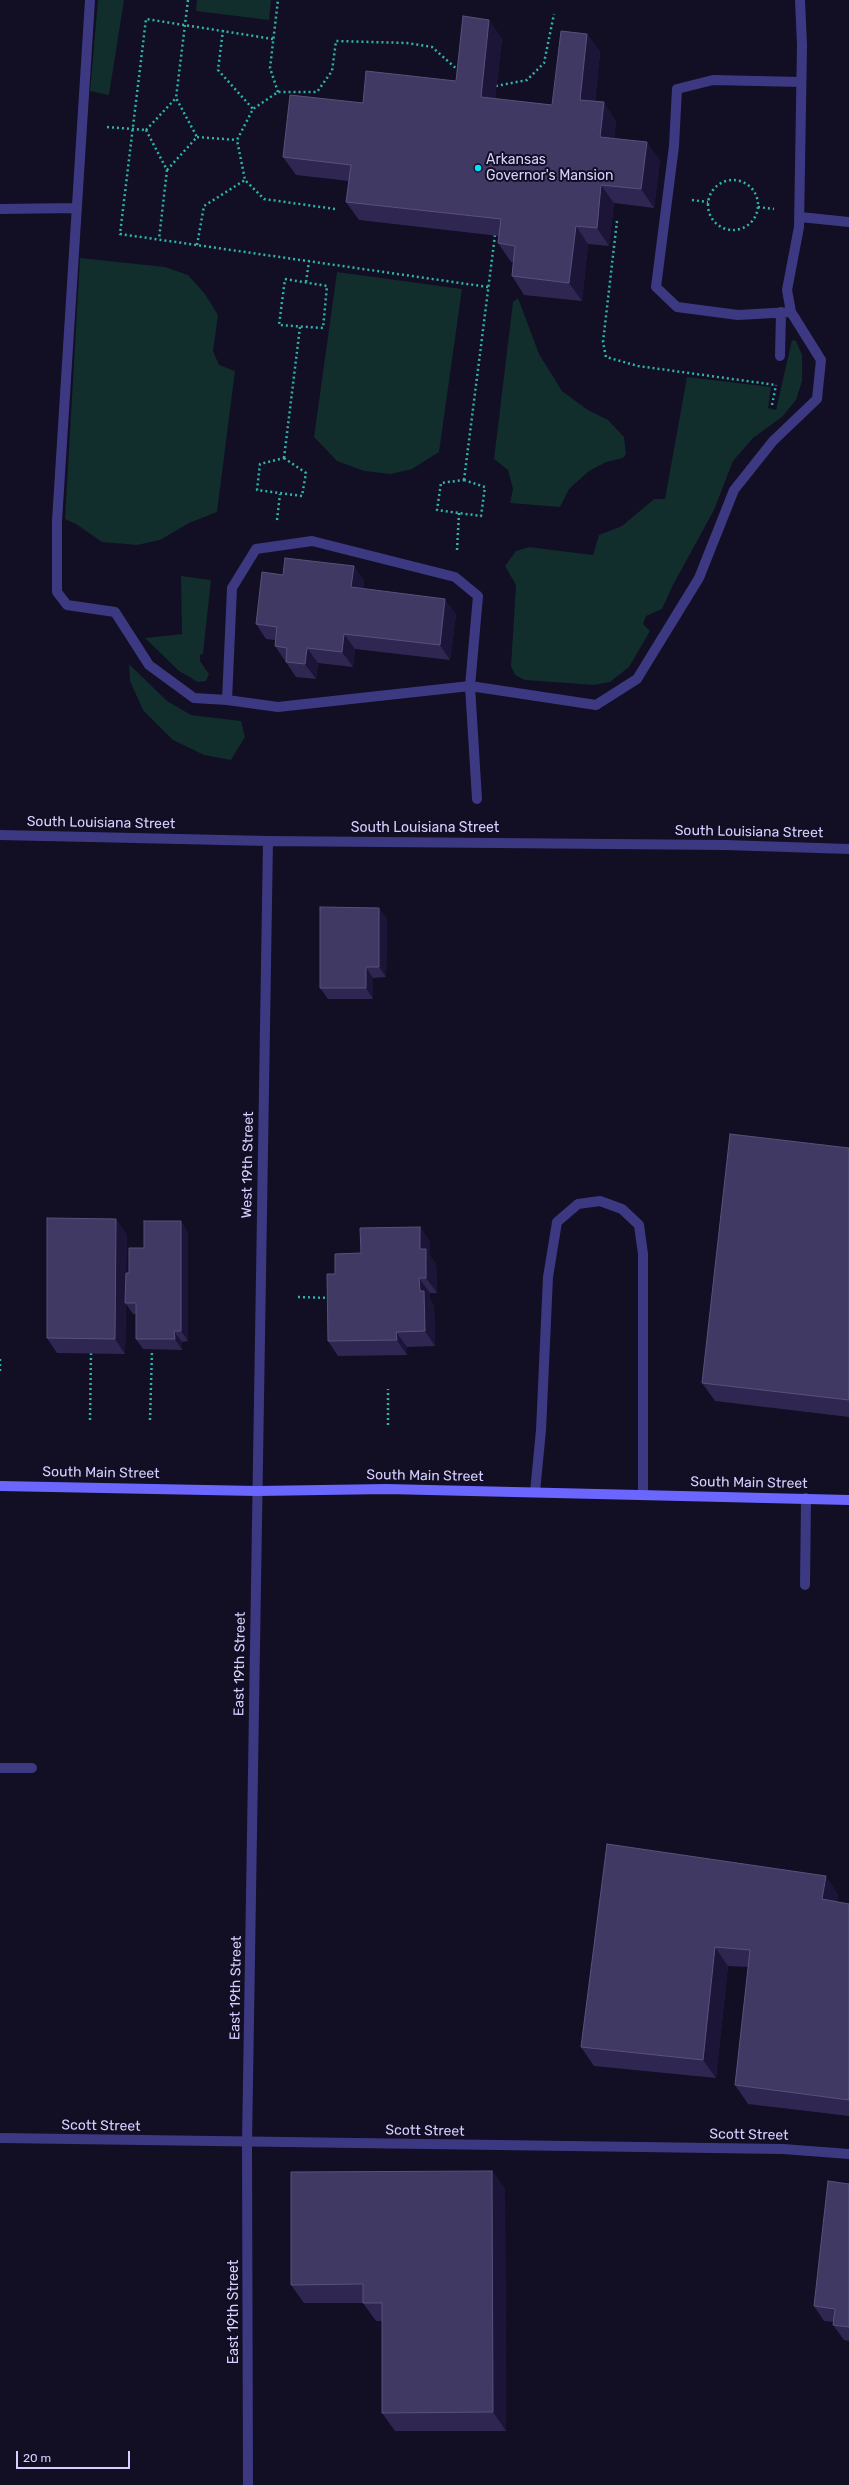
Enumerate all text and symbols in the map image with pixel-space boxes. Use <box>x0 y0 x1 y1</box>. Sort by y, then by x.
place label: Arkansas Governor's Mansion <box>486 152 614 184</box>
marker: Arkansas Governor's Mansion <box>473 163 483 173</box>
street label: South Louisiana Street <box>27 813 175 833</box>
street label: South Louisiana Street <box>351 820 499 836</box>
street label: South Louisiana Street <box>675 822 823 842</box>
street label: West 19th Street <box>239 1111 257 1219</box>
street label: South Main Street <box>42 1464 160 1482</box>
street label: South Main Street <box>366 1467 484 1485</box>
street label: South Main Street <box>690 1474 808 1492</box>
street label: East 19th Street <box>231 1612 249 1716</box>
street label: East 19th Street <box>227 1936 245 2040</box>
street label: Scott Street <box>61 2117 141 2135</box>
street label: Scott Street <box>385 2122 465 2140</box>
street label: Scott Street <box>709 2126 789 2144</box>
street label: East 19th Street <box>226 2260 242 2364</box>
scale bar <box>18 2443 132 2469</box>
text: 20 m <box>23 2451 51 2465</box>

